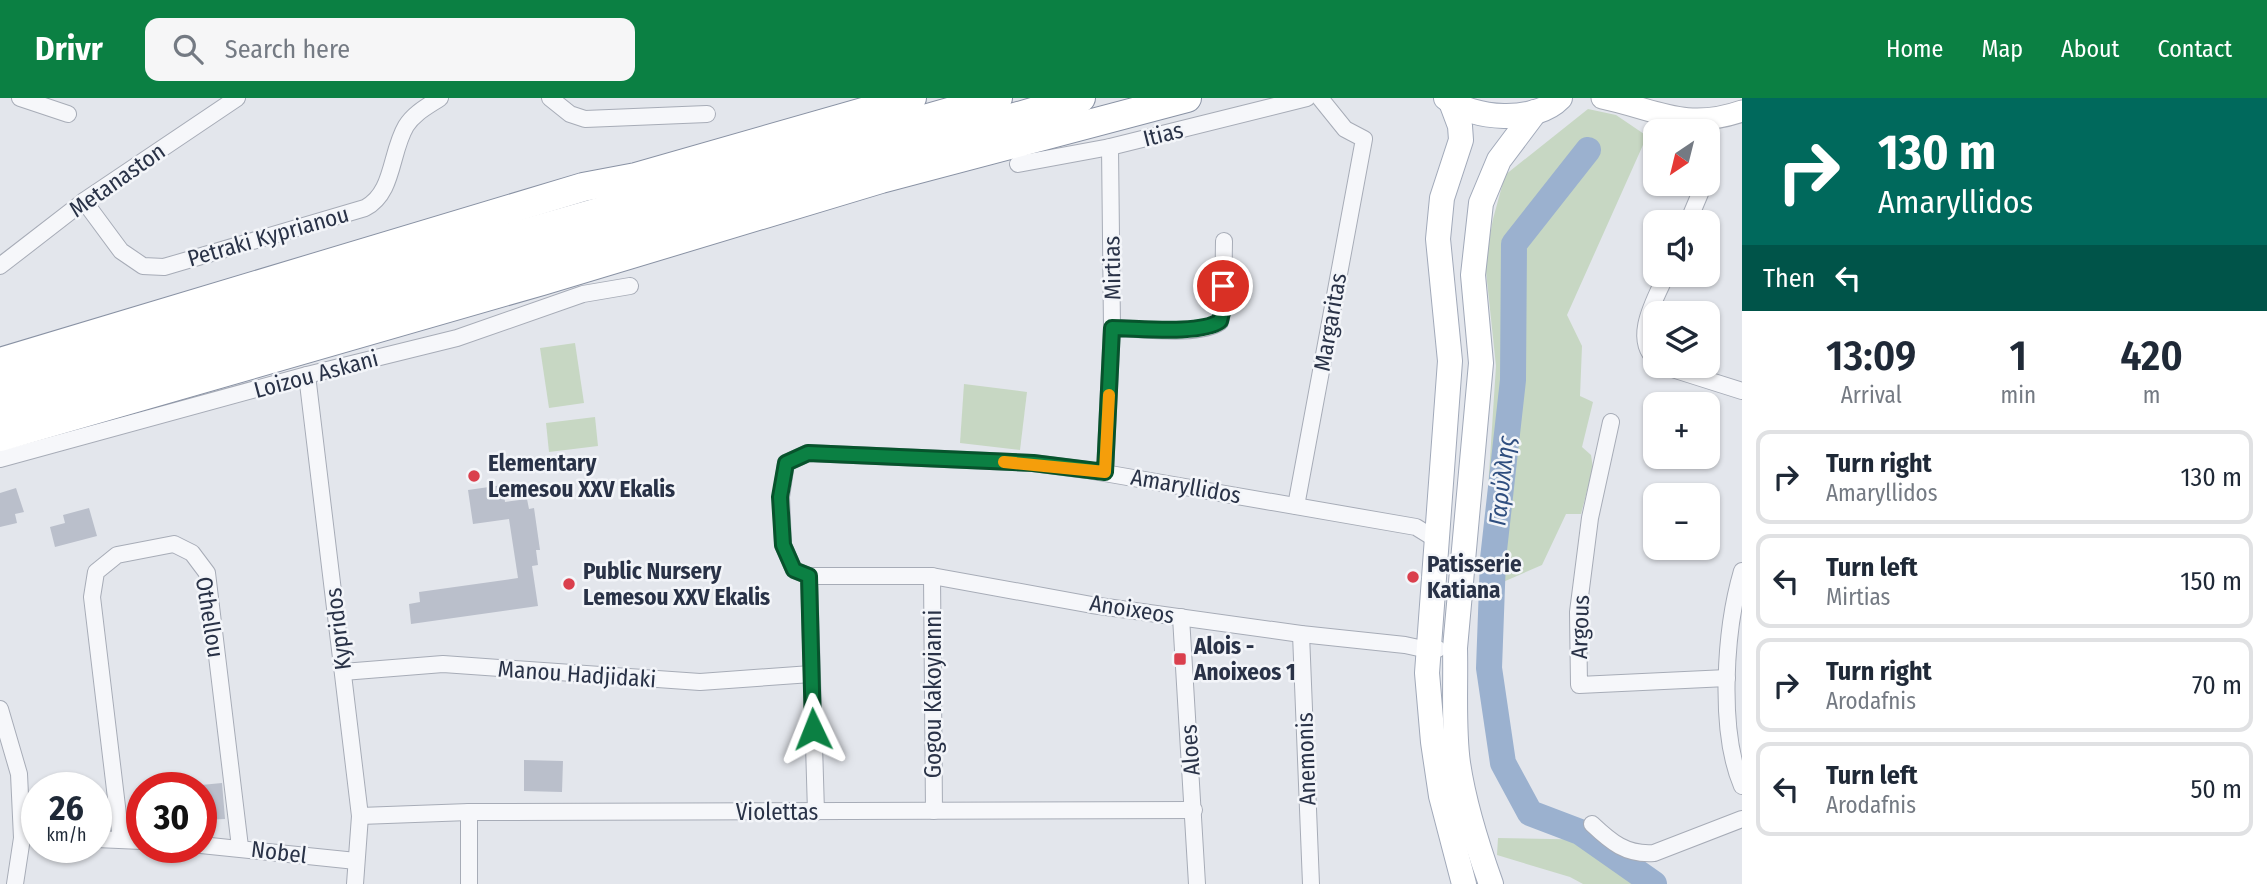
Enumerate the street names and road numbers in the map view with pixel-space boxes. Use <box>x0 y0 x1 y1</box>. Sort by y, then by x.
street label: Itias <box>1140 116 1186 152</box>
street label: Metanaston <box>64 137 170 223</box>
street label: Petraki Kyprianou <box>184 200 352 272</box>
street label: Mirtias <box>1097 235 1127 300</box>
street label: Margaritas <box>1308 271 1352 373</box>
street label: Loizou Askani <box>251 344 381 404</box>
street label: Amaryllidos <box>1129 463 1244 510</box>
street label: Othellou <box>190 575 230 659</box>
street label: Kypridos <box>319 586 357 672</box>
street label: Anoixeos <box>1088 589 1176 630</box>
street label: Argous <box>1565 594 1595 660</box>
street label: Gogou Kakoyianni <box>919 610 947 778</box>
street label: Manou Hadjidaki <box>497 655 657 693</box>
street label: Anemonis <box>1290 712 1322 806</box>
street label: Aloes <box>1174 723 1206 777</box>
street label: Violettas <box>736 798 819 826</box>
street label: Nobel <box>250 835 308 869</box>

